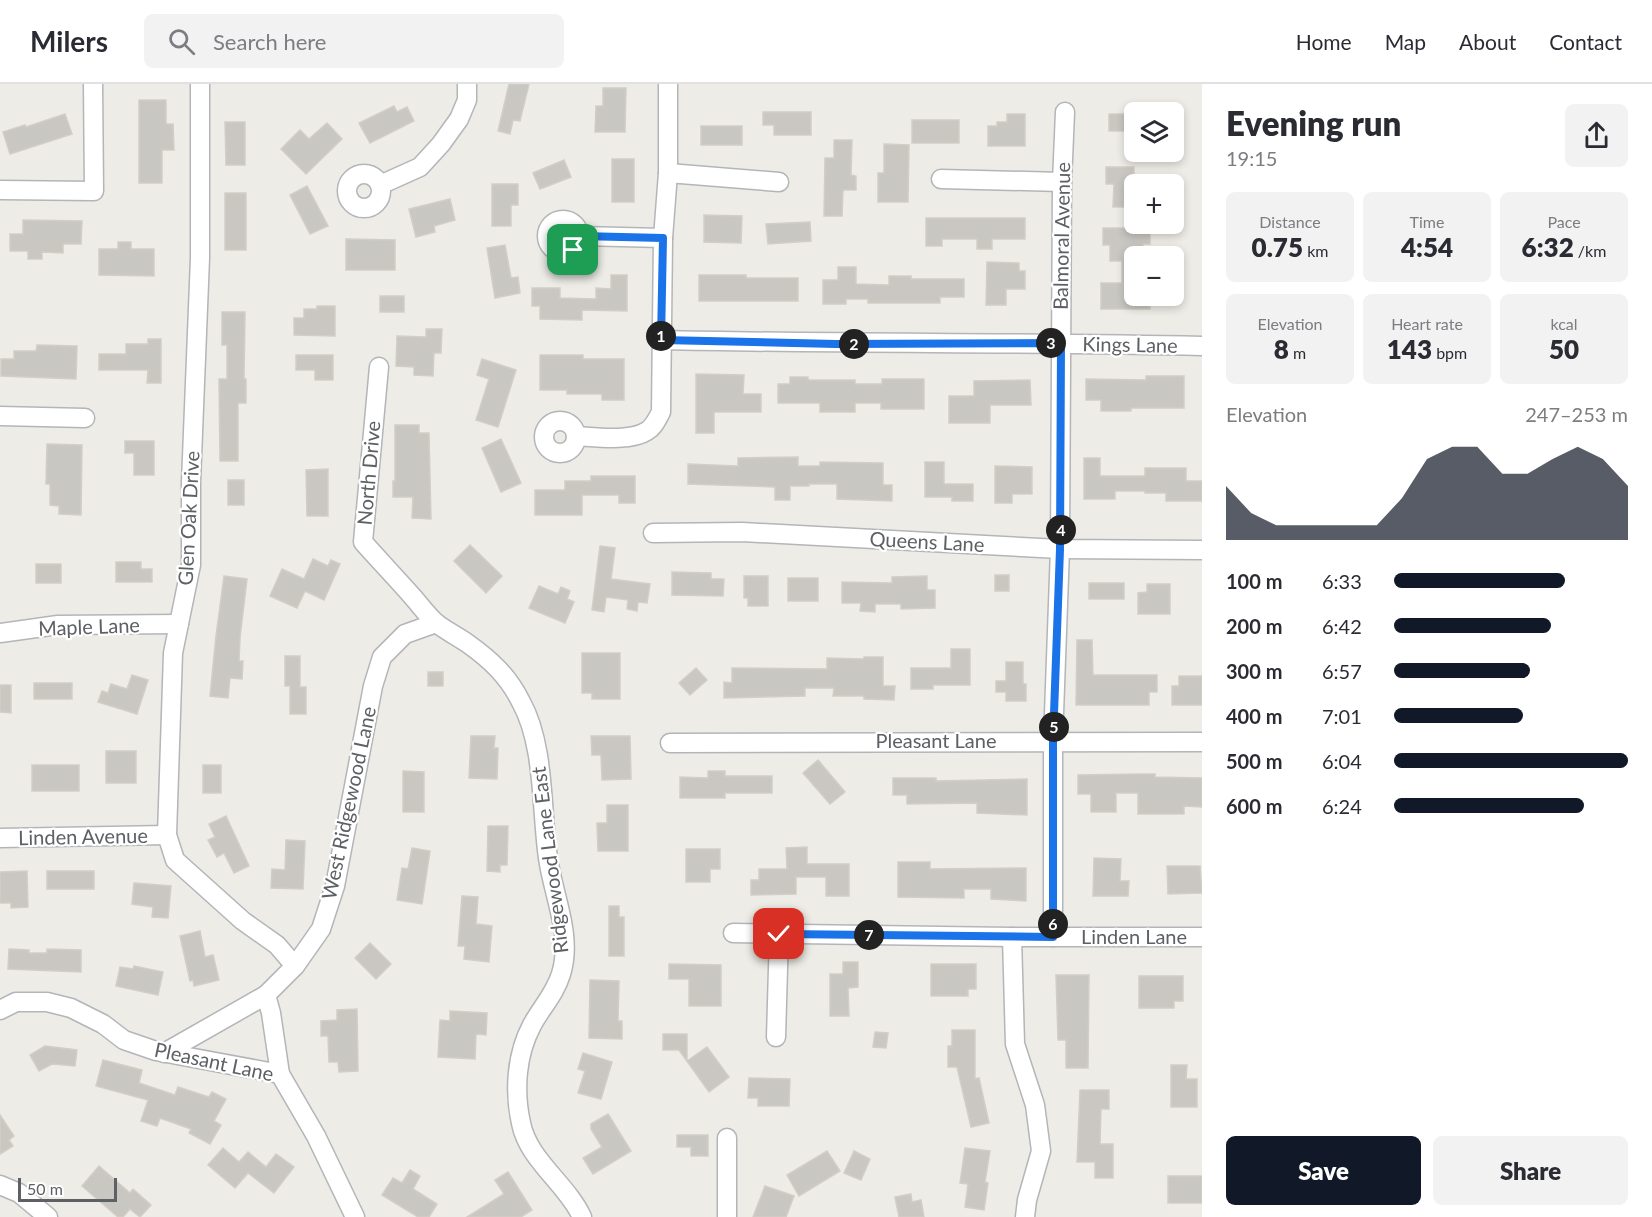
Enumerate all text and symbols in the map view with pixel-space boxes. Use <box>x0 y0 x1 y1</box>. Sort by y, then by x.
search box <box>144 14 564 68</box>
text: Milers <box>30 24 108 58</box>
icon: search <box>165 25 198 58</box>
text: Search here <box>213 28 326 55</box>
text: Home <box>1296 29 1352 54</box>
text: Map <box>1385 29 1426 54</box>
text: About <box>1459 29 1516 54</box>
text: Contact <box>1549 29 1622 54</box>
map controls <box>1124 102 1184 306</box>
button: layers <box>1124 102 1184 162</box>
text: Evening run <box>1226 103 1401 143</box>
button: share <box>1565 104 1628 167</box>
text: 19:15 <box>1226 146 1277 170</box>
street label: Balmoral Avenue <box>1048 162 1074 310</box>
button: + <box>1124 174 1184 234</box>
text: Distance <box>1259 212 1321 231</box>
text: Time <box>1410 212 1444 231</box>
text: Pace <box>1547 212 1581 231</box>
pin <box>547 224 598 275</box>
text: 0.75 <box>1252 231 1303 263</box>
text: 4:54 <box>1401 231 1453 263</box>
text: 6:32 <box>1522 231 1574 263</box>
icon: arrive <box>556 233 589 266</box>
text: km <box>1303 241 1328 260</box>
text: /km <box>1574 241 1606 260</box>
button: − <box>1124 246 1184 306</box>
text: Elevation <box>1258 314 1323 333</box>
text: Heart rate <box>1391 314 1463 333</box>
text: kcal <box>1550 314 1578 333</box>
pin: 1 <box>646 321 676 351</box>
text: 1 <box>656 326 666 345</box>
pin: 3 <box>1036 328 1066 358</box>
pin: 2 <box>839 329 869 359</box>
street label: Kings Lane <box>1082 331 1178 357</box>
text: 3 <box>1046 333 1056 352</box>
text: 8 <box>1274 333 1289 365</box>
text: 143 <box>1387 333 1432 365</box>
text: 50 <box>1549 333 1579 365</box>
text: 2 <box>849 334 859 353</box>
text: m <box>1289 343 1306 362</box>
text: bpm <box>1432 343 1467 362</box>
text: Elevation <box>1226 402 1307 426</box>
text: 247–253 m <box>1525 402 1628 426</box>
street label: North Drive <box>351 420 385 526</box>
street label: Glen Oak Drive <box>172 450 204 586</box>
pin: 4 <box>1046 515 1076 545</box>
text: 4 <box>1056 520 1066 539</box>
street label: Queens Lane <box>869 526 985 556</box>
text: 100 m <box>1226 569 1282 593</box>
text: 6:33 <box>1322 569 1362 593</box>
street label: Maple Lane <box>38 612 140 640</box>
text: 200 m <box>1226 614 1282 638</box>
text: 6:42 <box>1322 614 1362 638</box>
text: 300 m <box>1226 659 1282 683</box>
text: 6:57 <box>1322 659 1362 683</box>
street label: West Ridgewood Lane <box>316 704 380 901</box>
text: 400 m <box>1226 704 1282 728</box>
text: 7:01 <box>1322 704 1362 728</box>
pin: 5 <box>1039 712 1069 742</box>
text: 5 <box>1049 717 1059 736</box>
street label: Pleasant Lane <box>875 728 997 752</box>
text: 500 m <box>1226 749 1282 773</box>
text: 6:04 <box>1322 749 1362 773</box>
street label: Ridgewood Lane East <box>526 765 572 955</box>
text: 600 m <box>1226 794 1282 818</box>
text: 6:24 <box>1322 794 1362 818</box>
street label: Linden Avenue <box>18 823 148 849</box>
pin <box>753 908 804 959</box>
pin: 6 <box>1038 909 1068 939</box>
text: 6 <box>1048 914 1058 933</box>
icon: check <box>762 917 795 950</box>
pin: 7 <box>854 920 884 950</box>
street label: Linden Lane <box>1081 924 1187 948</box>
text: 7 <box>864 925 874 944</box>
street label: Pleasant Lane <box>153 1037 276 1085</box>
button: Save <box>1226 1136 1421 1205</box>
button: Share <box>1433 1136 1628 1205</box>
scale bar <box>18 1175 117 1202</box>
text: 50 m <box>27 1179 63 1198</box>

